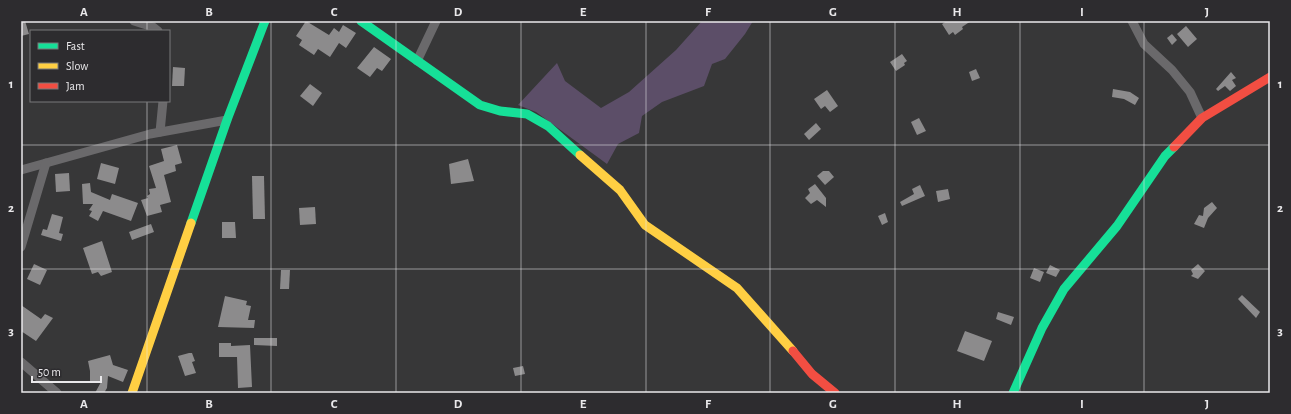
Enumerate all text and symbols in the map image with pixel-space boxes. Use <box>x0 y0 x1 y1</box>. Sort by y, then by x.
text: A <box>80 6 88 19</box>
text: B <box>205 6 213 19</box>
text: C <box>331 6 338 19</box>
text: D <box>454 6 463 19</box>
text: E <box>580 6 587 19</box>
text: F <box>705 6 712 19</box>
text: G <box>829 6 837 19</box>
text: H <box>952 6 962 19</box>
text: I <box>1080 6 1084 19</box>
text: J <box>1205 6 1209 19</box>
legend <box>30 30 170 102</box>
text: Fast <box>66 40 85 52</box>
text: Slow <box>66 60 88 72</box>
text: 1 <box>9 78 13 91</box>
text: 1 <box>1278 78 1282 91</box>
text: Jam <box>66 80 85 92</box>
text: 2 <box>8 202 14 215</box>
text: 2 <box>1277 202 1283 215</box>
text: 3 <box>8 325 14 338</box>
text: 3 <box>1277 325 1283 338</box>
scale bar <box>32 358 101 384</box>
text: 50 m <box>38 366 61 378</box>
text: A <box>80 398 88 411</box>
text: B <box>205 398 213 411</box>
text: C <box>331 398 338 411</box>
text: D <box>454 398 463 411</box>
text: E <box>580 398 587 411</box>
text: F <box>705 398 712 411</box>
text: G <box>829 398 837 411</box>
text: H <box>952 398 962 411</box>
text: I <box>1080 398 1084 411</box>
text: J <box>1205 398 1209 411</box>

